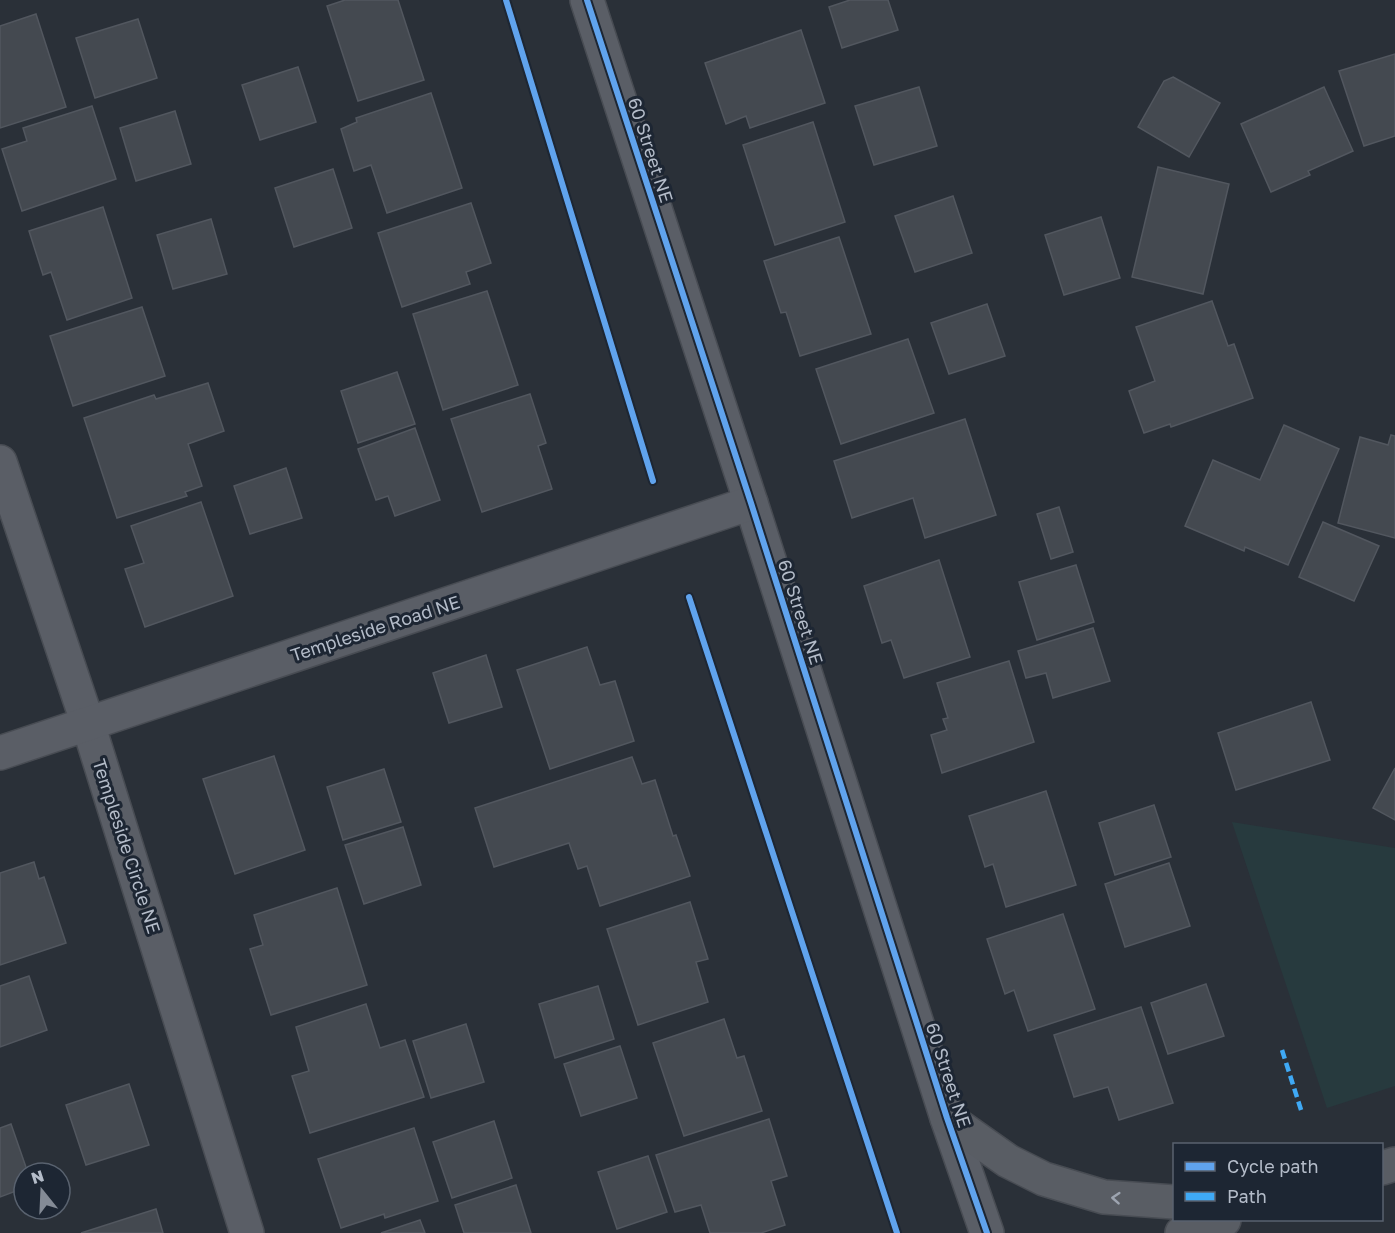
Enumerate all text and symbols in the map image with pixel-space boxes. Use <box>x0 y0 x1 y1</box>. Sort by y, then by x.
street label: 60 Street NE <box>624 95 678 205</box>
street label: 60 Street NE <box>774 557 828 667</box>
street label: Templeside Road NE <box>288 590 462 666</box>
street label: Templeside Circle NE <box>88 756 166 936</box>
street label: 60 Street NE <box>922 1020 976 1130</box>
legend <box>1173 1143 1383 1221</box>
text: Cycle path <box>1227 1155 1319 1177</box>
north arrow <box>12 1161 72 1221</box>
text: N <box>28 1165 46 1188</box>
text: Path <box>1227 1185 1267 1207</box>
one-way arrow <box>1112 1192 1121 1205</box>

